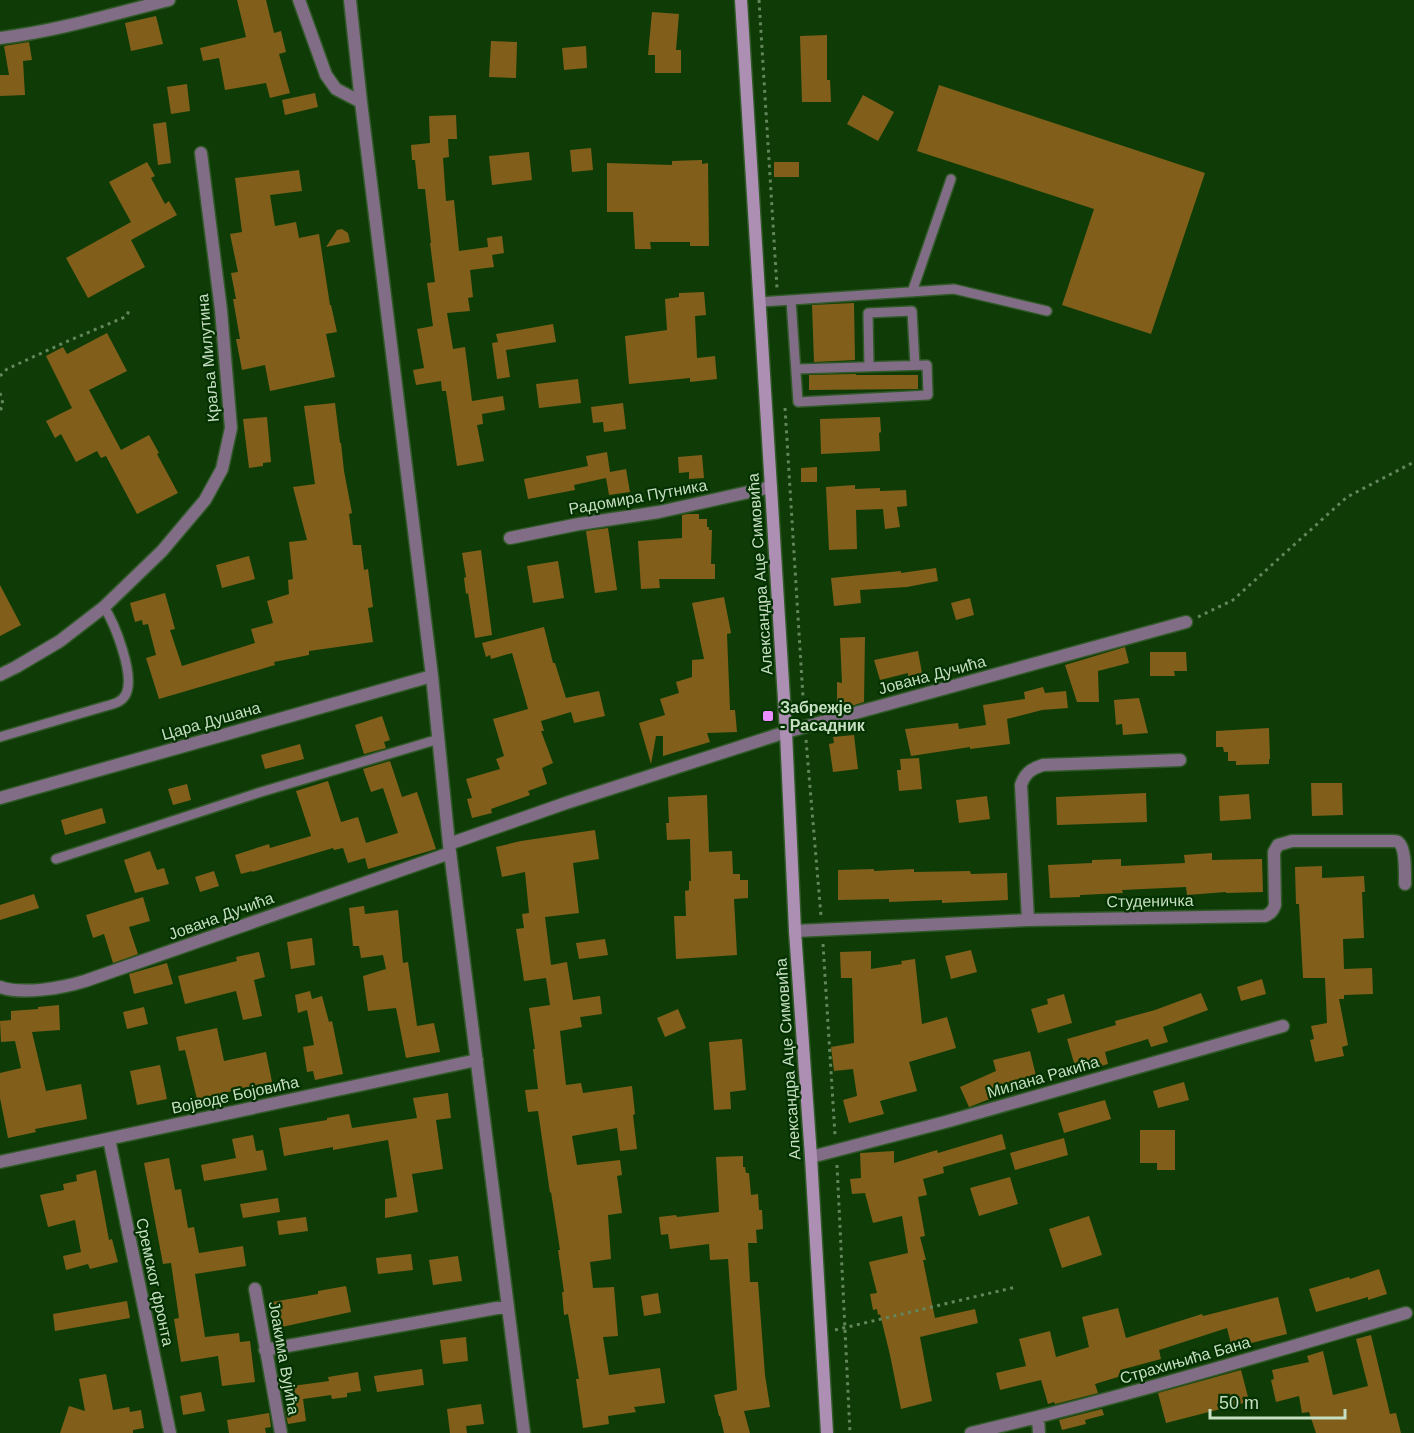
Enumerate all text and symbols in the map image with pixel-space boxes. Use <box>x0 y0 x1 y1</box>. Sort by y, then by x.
street label: Краља Милутина <box>194 293 222 423</box>
street label: Александра Аце Симовића <box>744 473 776 675</box>
street label: Радомира Путника <box>567 476 709 518</box>
street label: Јована Дучића <box>876 652 988 698</box>
street label: Цара Душана <box>160 699 262 743</box>
place label: Забрежје - Расадник <box>780 699 866 734</box>
marker: Забрежје - Расадник <box>761 709 775 723</box>
street label: Јована Дучића <box>166 889 276 943</box>
street label: Студеничка <box>1106 892 1194 910</box>
street label: Александра Аце Симовића <box>772 958 804 1160</box>
street label: Милана Ракића <box>985 1053 1101 1101</box>
street label: Војводе Бојовића <box>170 1073 300 1117</box>
street label: Сремског фронта <box>133 1216 177 1348</box>
street label: Јоакима Вујића <box>266 1300 302 1416</box>
street label: Страхињића Бана <box>1118 1333 1252 1387</box>
scale bar <box>1210 1382 1345 1420</box>
text: 50 m <box>1219 1393 1259 1413</box>

